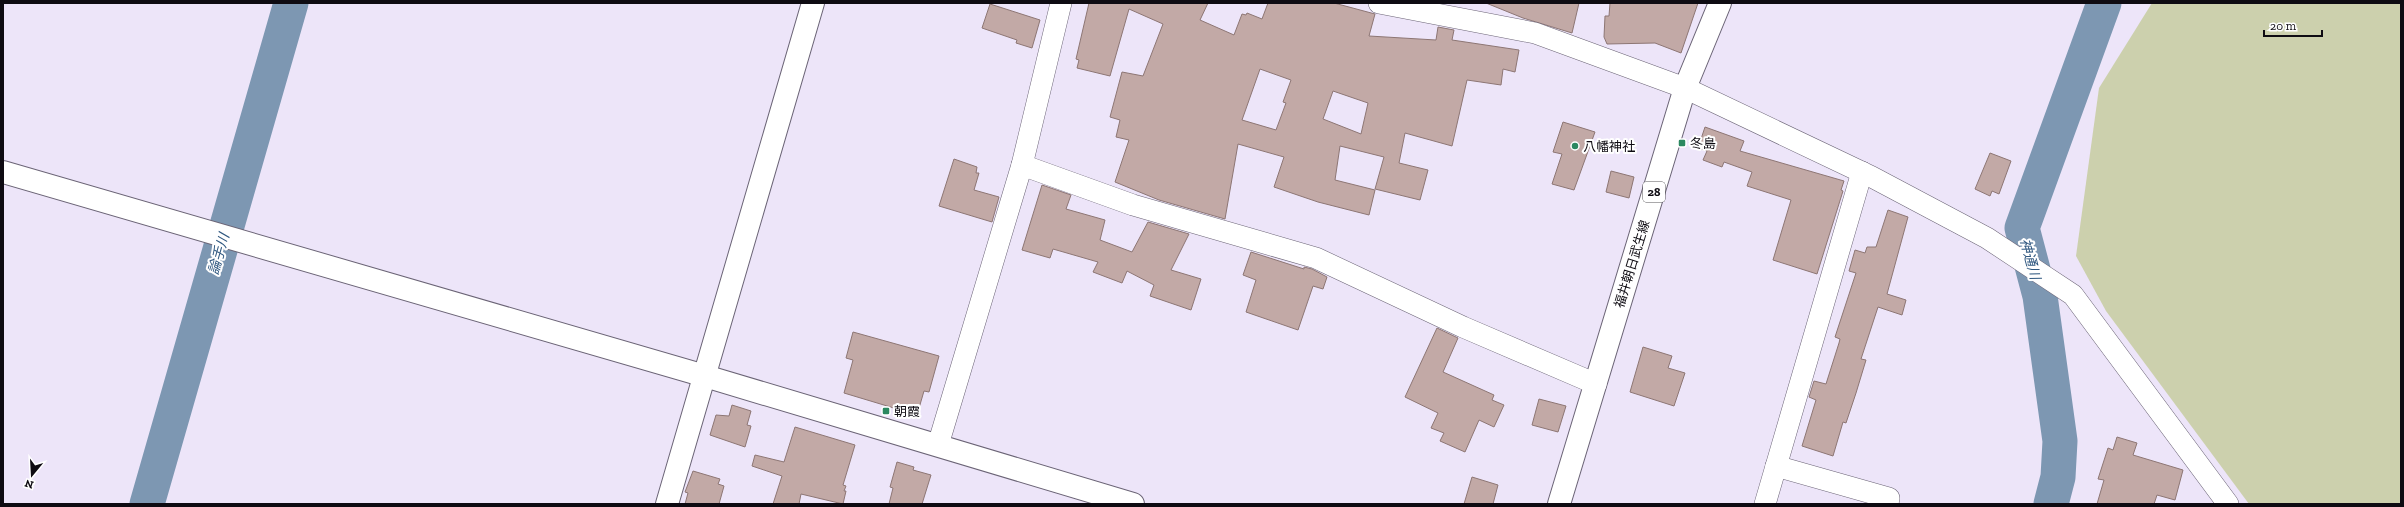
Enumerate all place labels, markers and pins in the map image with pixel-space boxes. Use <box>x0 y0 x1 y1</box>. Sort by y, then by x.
place label: 冬島 <box>1690 136 1716 151</box>
marker: 冬島 <box>1677 138 1687 148</box>
place label: 八幡神社 <box>1583 139 1635 154</box>
marker: 八幡神社 <box>1570 141 1580 151</box>
place label: 朝霞 <box>894 404 920 419</box>
marker: 朝霞 <box>881 406 891 416</box>

